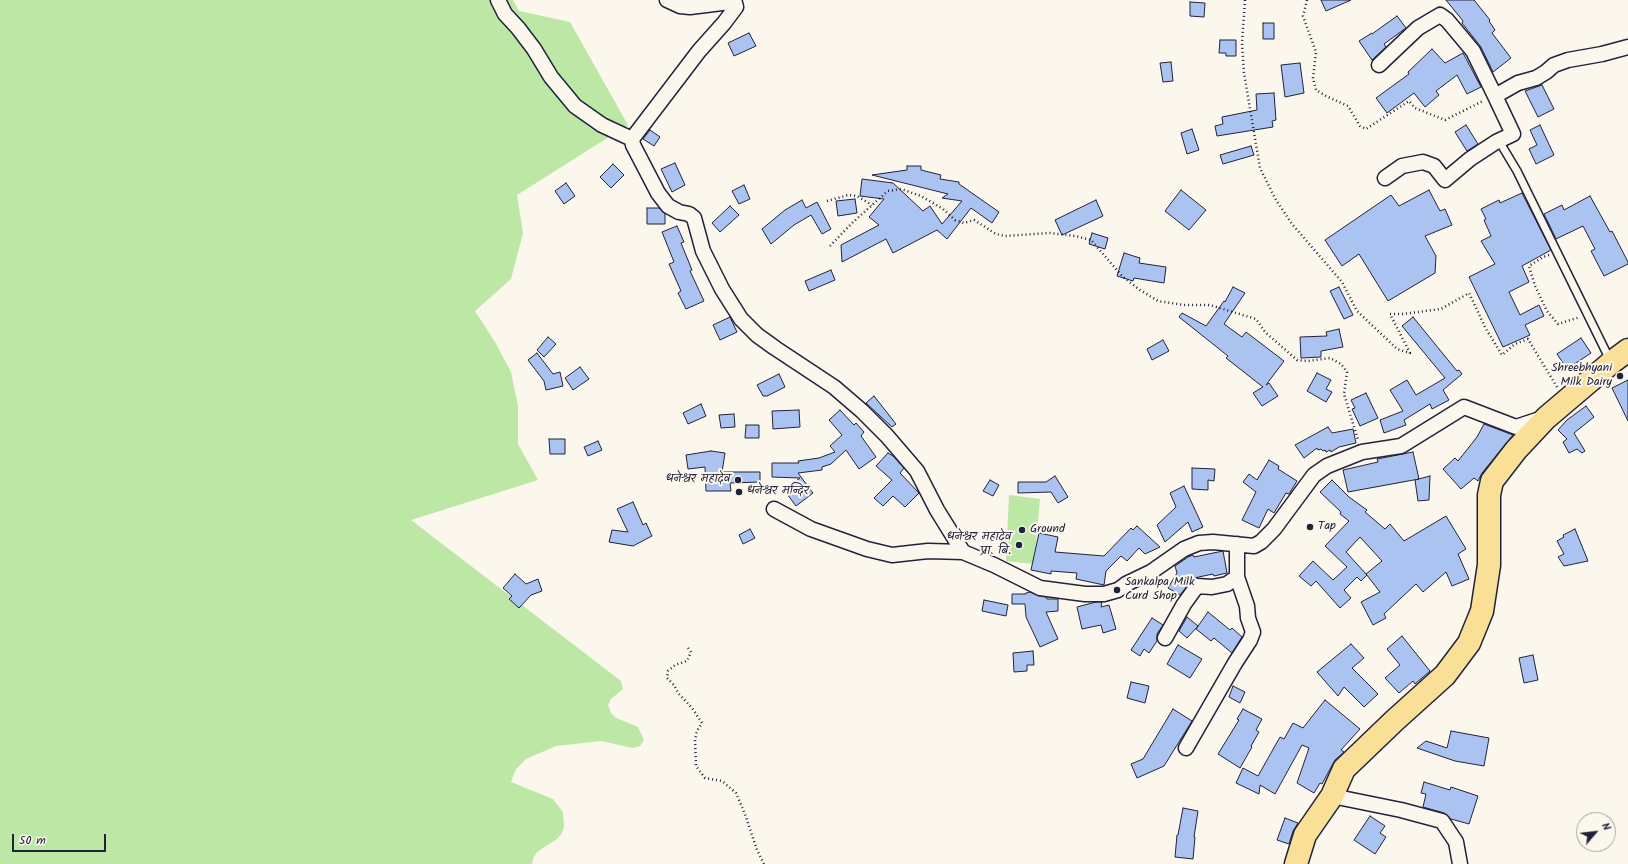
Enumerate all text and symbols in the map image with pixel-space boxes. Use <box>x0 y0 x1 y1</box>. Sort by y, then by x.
place label: Shreebhyani Milk Dairy <box>1551 362 1612 390</box>
marker: Shreebhyani Milk Dairy <box>1615 371 1625 381</box>
place label: धनेश्वर महादेव <box>666 473 730 487</box>
marker: धनेश्वर महादेव <box>733 475 743 485</box>
place label: धनेश्वर मन्दिर <box>747 485 809 499</box>
marker: धनेश्वर मन्दिर <box>734 487 744 497</box>
place label: Tap <box>1318 520 1336 534</box>
marker: Tap <box>1305 522 1315 532</box>
place label: Ground <box>1030 523 1065 537</box>
marker: Ground <box>1017 525 1027 535</box>
place label: धनेश्वर महादेव प्रा. बि. <box>947 531 1011 559</box>
marker: धनेश्वर महादेव प्रा. बि. <box>1014 540 1024 550</box>
place label: Sankalpa Milk Curd Shop <box>1125 576 1195 604</box>
marker: Sankalpa Milk Curd Shop <box>1112 585 1122 595</box>
north arrow <box>1576 812 1616 852</box>
text: N <box>1596 820 1615 834</box>
scale bar <box>14 826 108 852</box>
text: 50 m <box>19 831 46 850</box>

